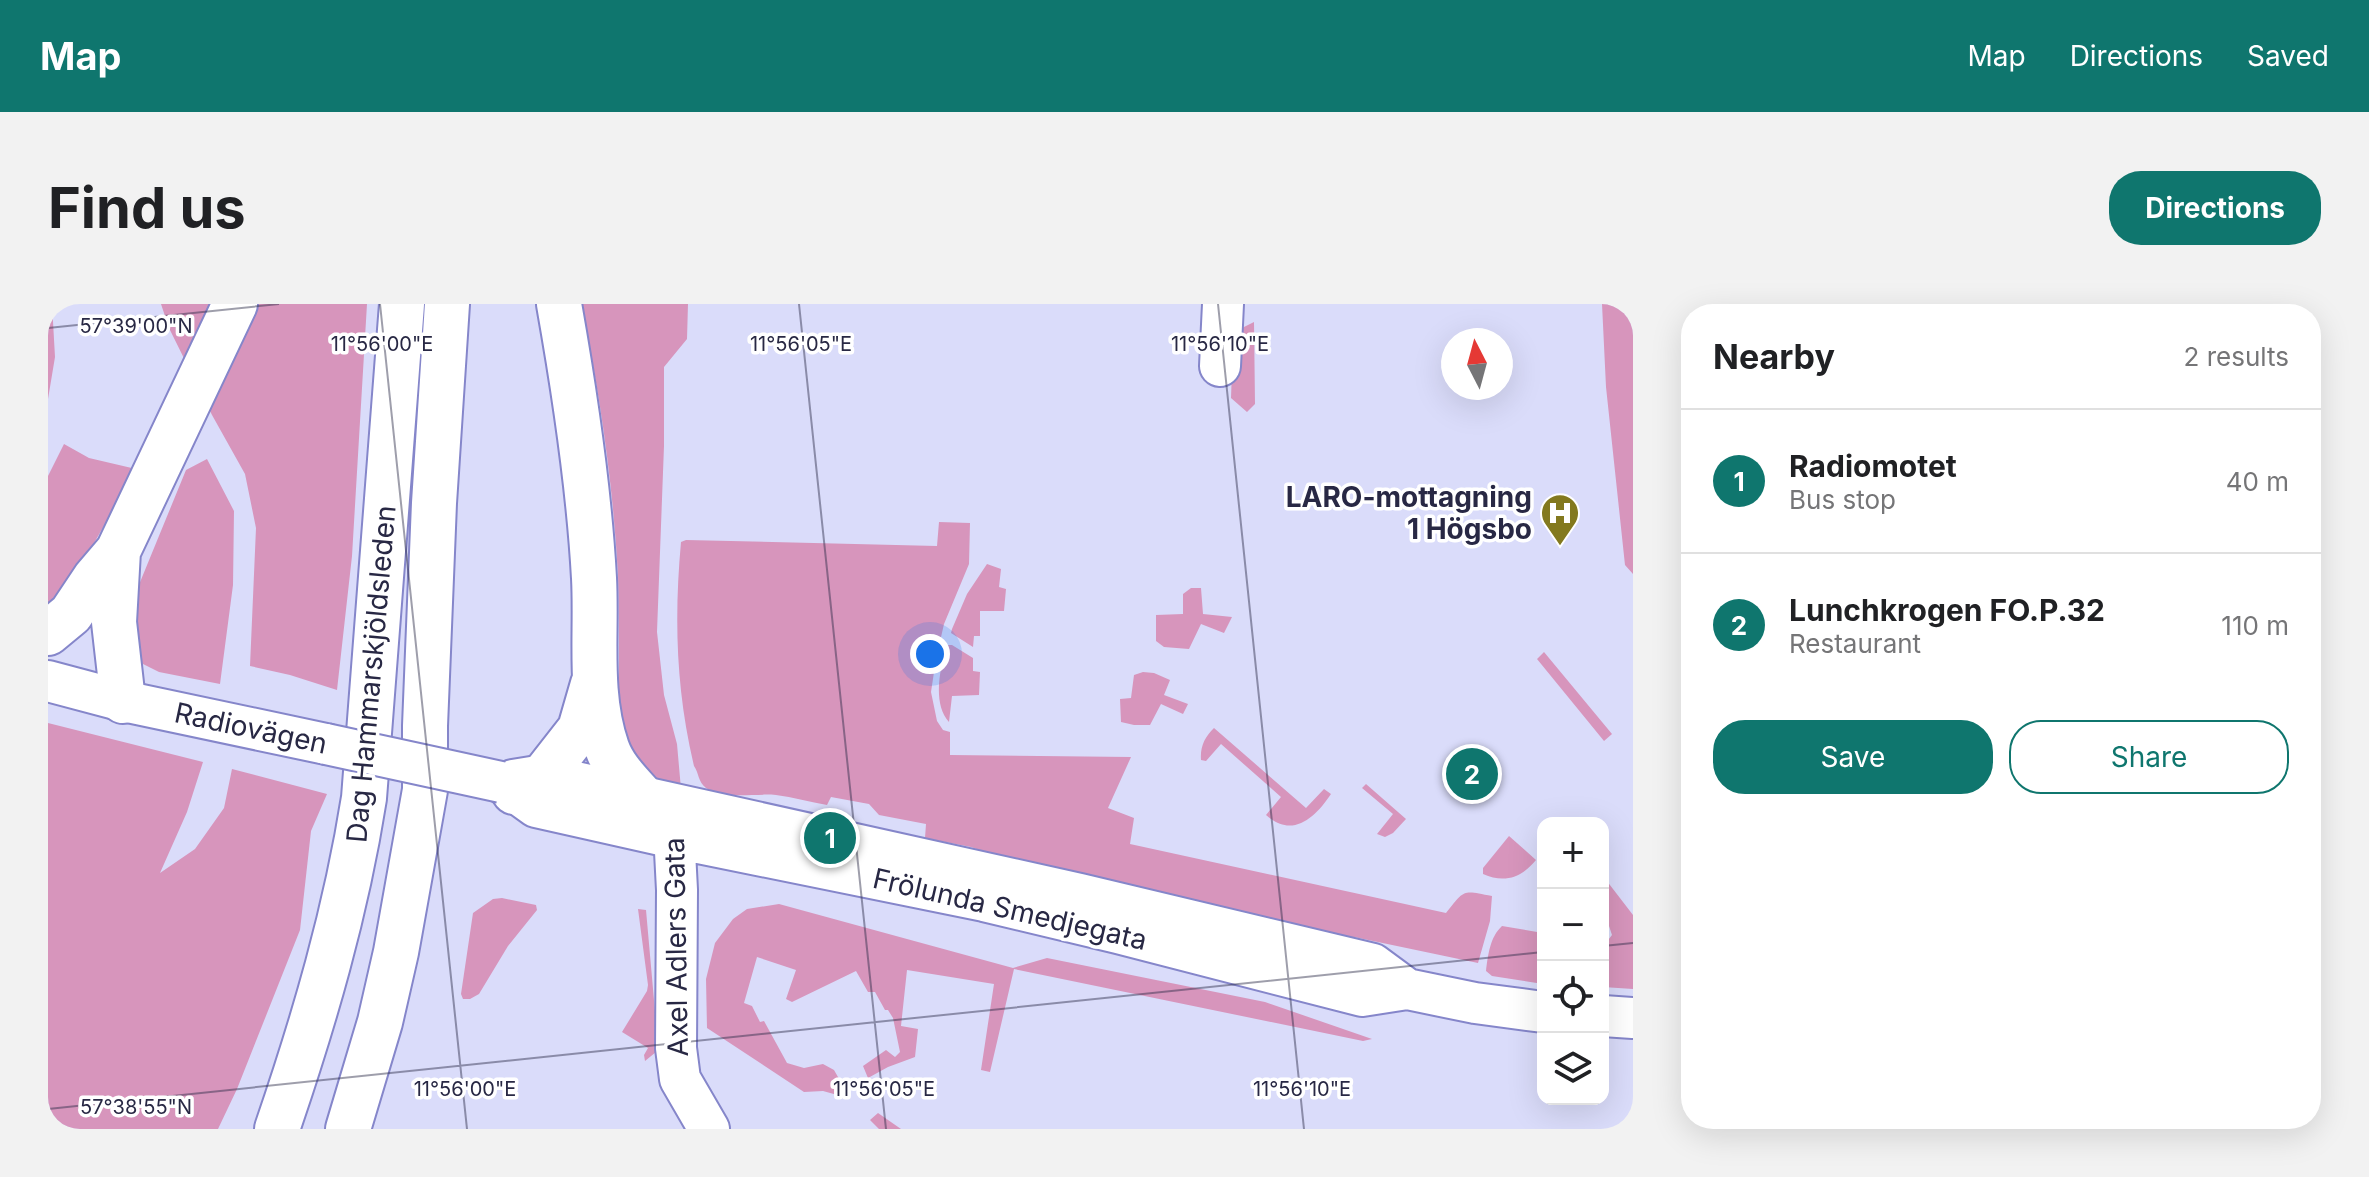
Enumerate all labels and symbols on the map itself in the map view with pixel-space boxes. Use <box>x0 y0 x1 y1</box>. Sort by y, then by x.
text: 57°39'00"N <box>80 314 192 338</box>
north arrow <box>1441 328 1513 400</box>
text: 11°56'00"E <box>331 332 433 356</box>
text: 11°56'05"E <box>750 332 852 356</box>
text: 11°56'10"E <box>1171 332 1269 356</box>
place label: LARO-mottagning 1 Högsbo <box>1286 480 1532 546</box>
hospital icon: LARO-mottagning 1 Högsbo <box>1539 492 1581 547</box>
street label: Dag Hammarskjöldsleden <box>339 504 403 844</box>
your location <box>910 634 950 674</box>
street label: Radiovägen <box>172 695 330 761</box>
pin: 2 <box>1446 744 1498 804</box>
pin: 1 <box>804 808 856 868</box>
street label: Axel Adlers Gata <box>657 837 695 1057</box>
street label: Frölunda Smedjegata <box>870 861 1150 957</box>
text: 11°56'00"E <box>414 1077 516 1101</box>
text: 11°56'05"E <box>833 1077 935 1101</box>
text: 11°56'10"E <box>1253 1077 1351 1101</box>
text: 57°38'55"N <box>80 1095 192 1119</box>

